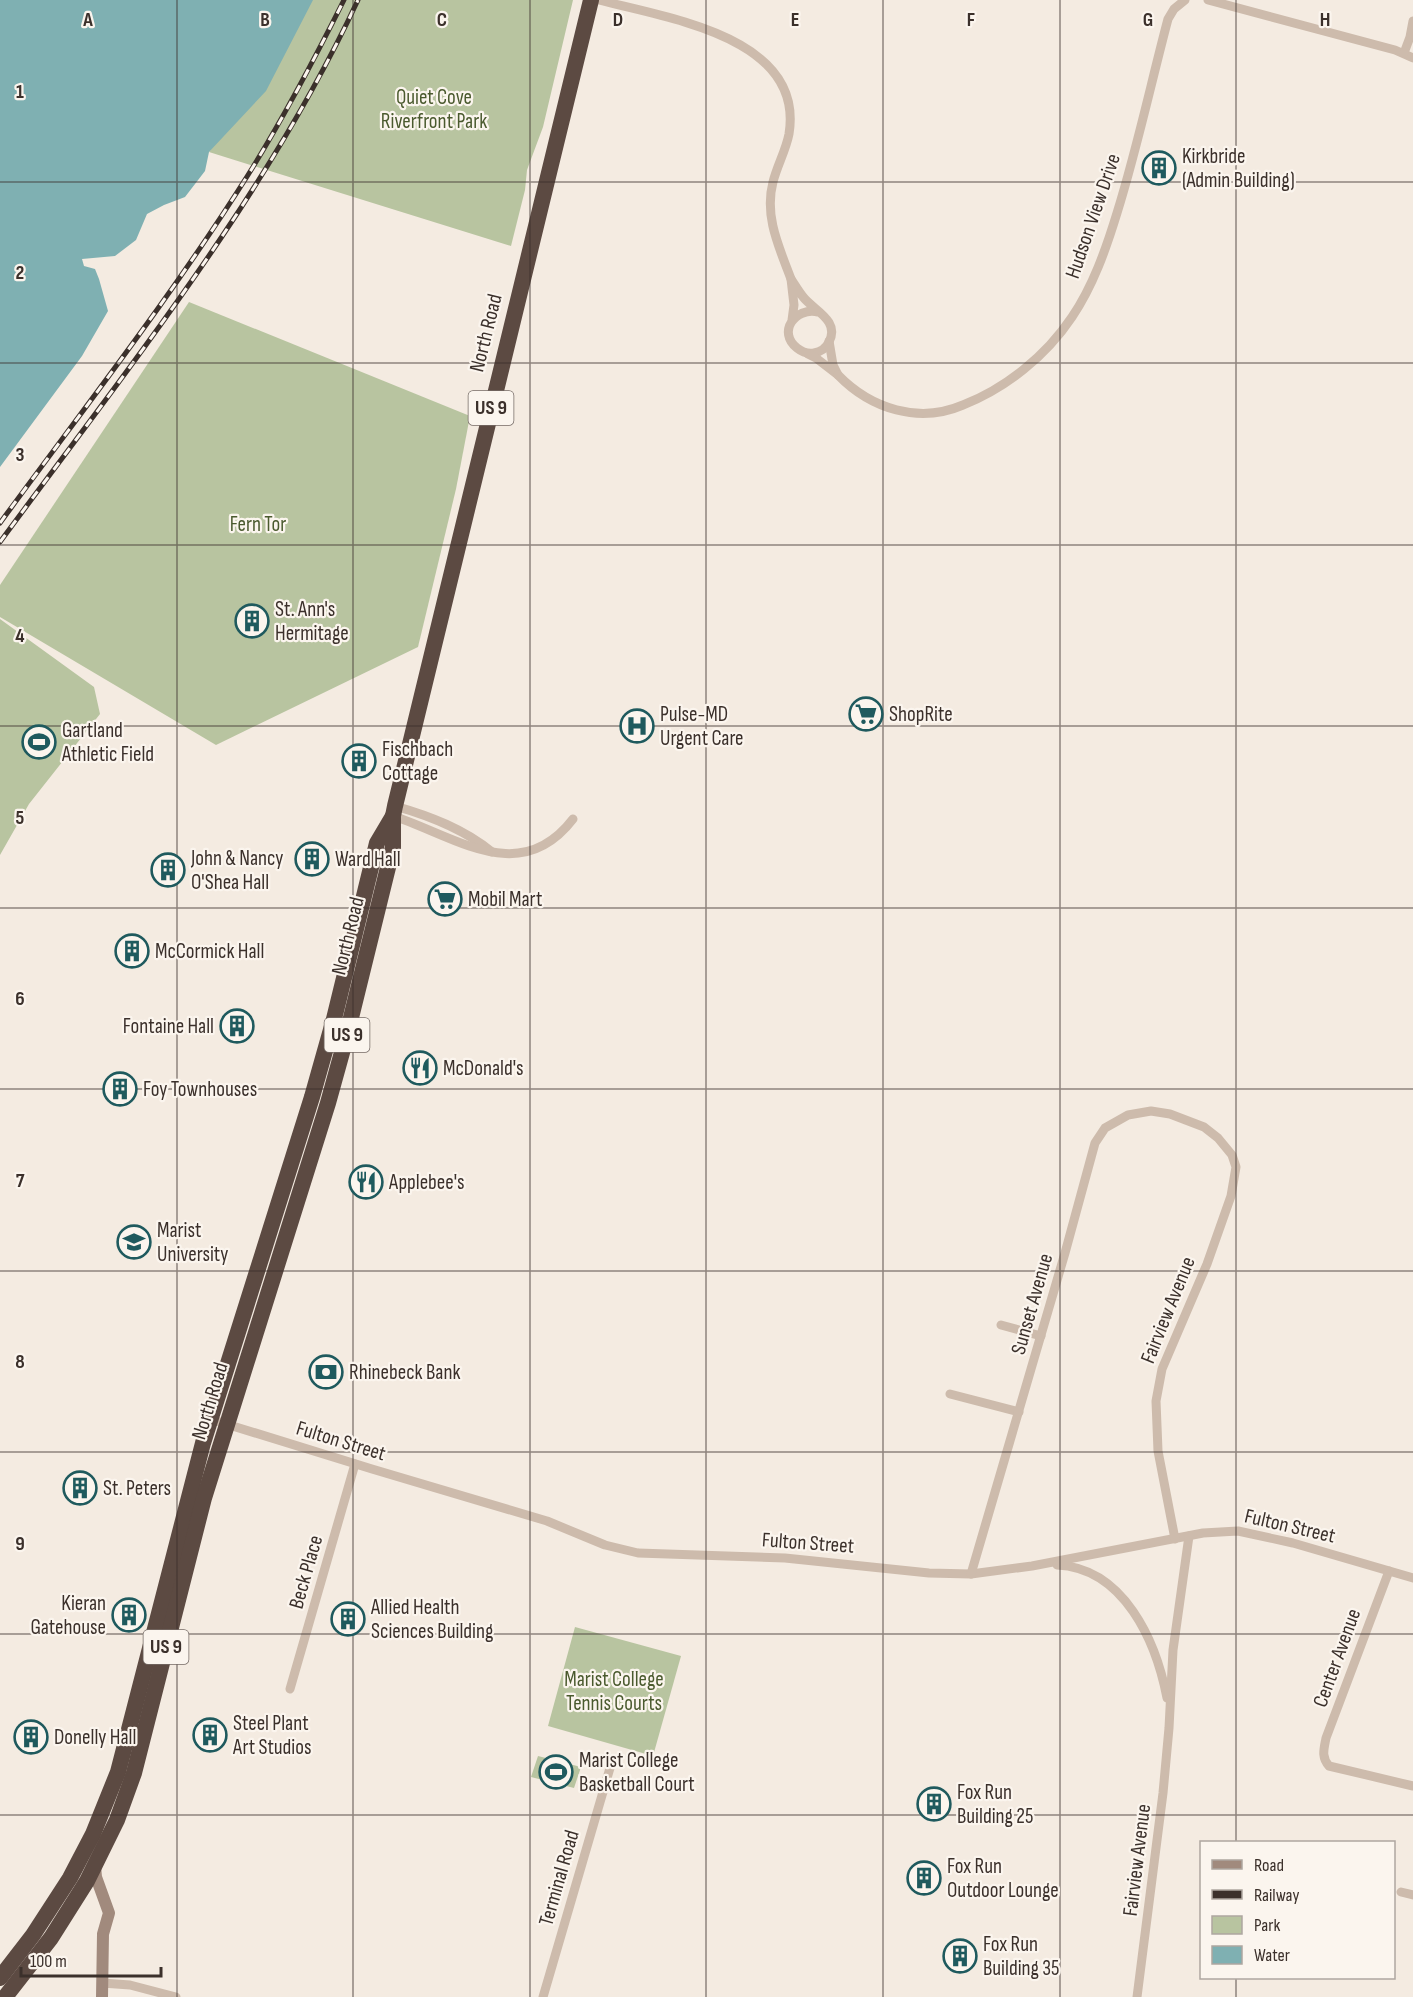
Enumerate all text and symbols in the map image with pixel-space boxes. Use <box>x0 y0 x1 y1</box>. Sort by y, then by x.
text: A <box>82 8 93 32</box>
text: B <box>260 8 270 32</box>
text: C <box>437 8 447 32</box>
text: D <box>613 8 623 32</box>
text: E <box>791 8 799 32</box>
text: F <box>967 8 975 32</box>
text: G <box>1143 8 1153 32</box>
text: H <box>1320 8 1330 32</box>
text: 1 <box>16 80 24 104</box>
park label: Quiet Cove Riverfront Park <box>381 85 487 134</box>
place label: Kirkbride (Admin Building) <box>1182 144 1295 193</box>
street label: Hudson View Drive <box>1060 150 1126 282</box>
building icon: Kirkbride (Admin Building) <box>1141 150 1177 186</box>
text: 2 <box>16 261 24 285</box>
street label: North Road <box>464 291 508 375</box>
road number: US 9 <box>468 391 514 425</box>
text: 3 <box>16 443 25 467</box>
park label: Fern Tor <box>230 512 286 537</box>
place label: St. Ann's Hermitage <box>275 597 349 646</box>
building icon: St. Ann's Hermitage <box>234 603 270 639</box>
text: 4 <box>15 624 25 648</box>
supermarket icon: ShopRite <box>848 696 884 732</box>
place label: Pulse-MD Urgent Care <box>660 702 744 751</box>
place label: ShopRite <box>889 702 953 727</box>
hospital icon: Pulse-MD Urgent Care <box>619 708 655 744</box>
place label: Gartland Athletic Field <box>61 718 154 767</box>
sports icon: Gartland Athletic Field <box>21 724 57 760</box>
place label: Fischbach Cottage <box>382 737 453 786</box>
building icon: Fischbach Cottage <box>341 743 377 779</box>
text: 5 <box>16 806 25 830</box>
building icon: Ward Hall <box>294 841 330 877</box>
place label: John & Nancy O'Shea Hall <box>190 846 283 895</box>
place label: Ward Hall <box>335 847 401 872</box>
building icon: John & Nancy O'Shea Hall <box>150 852 186 888</box>
supermarket icon: Mobil Mart <box>427 881 463 917</box>
place label: Mobil Mart <box>468 887 542 912</box>
street label: North Road <box>326 894 370 978</box>
building icon: McCormick Hall <box>114 933 150 969</box>
place label: McCormick Hall <box>155 939 264 964</box>
text: 6 <box>15 987 25 1011</box>
building icon: Fontaine Hall <box>219 1008 255 1044</box>
place label: Fontaine Hall <box>123 1014 214 1039</box>
road number: US 9 <box>324 1018 370 1052</box>
restaurant icon: McDonald's <box>402 1050 438 1086</box>
place label: McDonald's <box>443 1056 524 1081</box>
building icon: Foy Townhouses <box>102 1071 138 1107</box>
place label: Foy Townhouses <box>143 1077 257 1102</box>
restaurant icon: Applebee's <box>348 1164 384 1200</box>
text: 7 <box>16 1169 25 1193</box>
place label: Applebee's <box>388 1170 465 1195</box>
place label: Marist University <box>157 1218 228 1267</box>
school or university icon: Marist University <box>116 1224 152 1260</box>
street label: Sunset Avenue <box>1006 1251 1058 1357</box>
street label: Fairview Avenue <box>1135 1253 1201 1367</box>
text: 8 <box>15 1350 25 1374</box>
bank icon: Rhinebeck Bank <box>308 1354 344 1390</box>
street label: North Road <box>186 1359 234 1443</box>
place label: Rhinebeck Bank <box>349 1360 460 1385</box>
street label: Fulton Street <box>293 1416 389 1466</box>
building icon: St. Peters <box>62 1470 98 1506</box>
place label: St. Peters <box>103 1476 171 1501</box>
street label: Fulton Street <box>1242 1503 1338 1549</box>
street label: Fulton Street <box>761 1527 855 1559</box>
text: 9 <box>15 1532 25 1556</box>
street label: Beck Place <box>284 1532 328 1612</box>
place label: Kieran Gatehouse <box>30 1591 106 1640</box>
place label: Allied Health Sciences Building <box>370 1595 493 1644</box>
building icon: Kieran Gatehouse <box>111 1597 147 1633</box>
building icon: Allied Health Sciences Building <box>330 1601 366 1637</box>
street label: Center Avenue <box>1308 1605 1366 1711</box>
road number: US 9 <box>144 1630 188 1664</box>
park label: Marist College Tennis Courts <box>564 1667 664 1716</box>
place label: Steel Plant Art Studios <box>232 1711 312 1760</box>
building icon: Steel Plant Art Studios <box>192 1717 228 1753</box>
building icon: Donelly Hall <box>13 1719 49 1755</box>
place label: Donelly Hall <box>54 1725 136 1750</box>
place label: Marist College Basketball Court <box>579 1748 695 1797</box>
sports icon: Marist College Basketball Court <box>538 1754 574 1790</box>
place label: Fox Run Building 25 <box>957 1780 1033 1829</box>
building icon: Fox Run Building 25 <box>916 1786 952 1822</box>
street label: Fairview Avenue <box>1118 1803 1156 1917</box>
street label: Terminal Road <box>533 1827 585 1929</box>
legend <box>1200 1841 1395 1979</box>
place label: Fox Run Outdoor Lounge <box>947 1854 1059 1903</box>
text: Road <box>1254 1855 1284 1876</box>
building icon: Fox Run Outdoor Lounge <box>906 1860 942 1896</box>
text: Railway <box>1254 1885 1299 1906</box>
text: Park <box>1254 1915 1280 1936</box>
place label: Fox Run Building 35 <box>983 1932 1060 1981</box>
building icon: Fox Run Building 35 <box>942 1938 978 1974</box>
scale bar <box>21 1940 160 1978</box>
text: Water <box>1254 1945 1290 1966</box>
text: 100 m <box>30 1951 67 1972</box>

